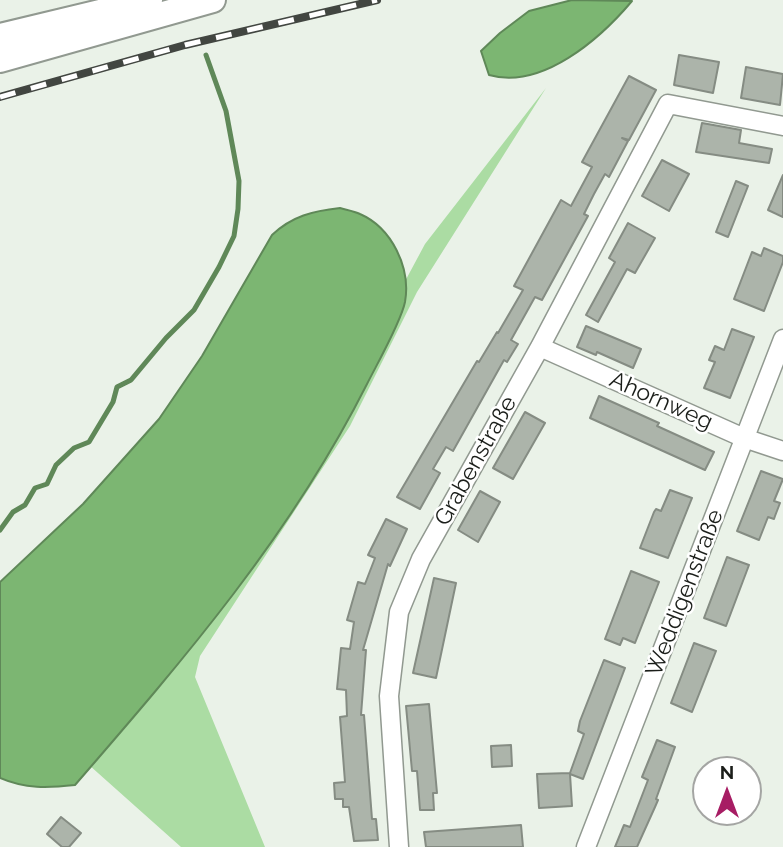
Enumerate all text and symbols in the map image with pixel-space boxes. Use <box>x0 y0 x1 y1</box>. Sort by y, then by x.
street label: Ahornweg <box>605 366 717 436</box>
street label: Grabenstraße <box>429 391 523 531</box>
street label: Weddigenstraße <box>641 506 729 680</box>
north arrow <box>692 756 762 826</box>
text: N <box>720 761 734 783</box>

